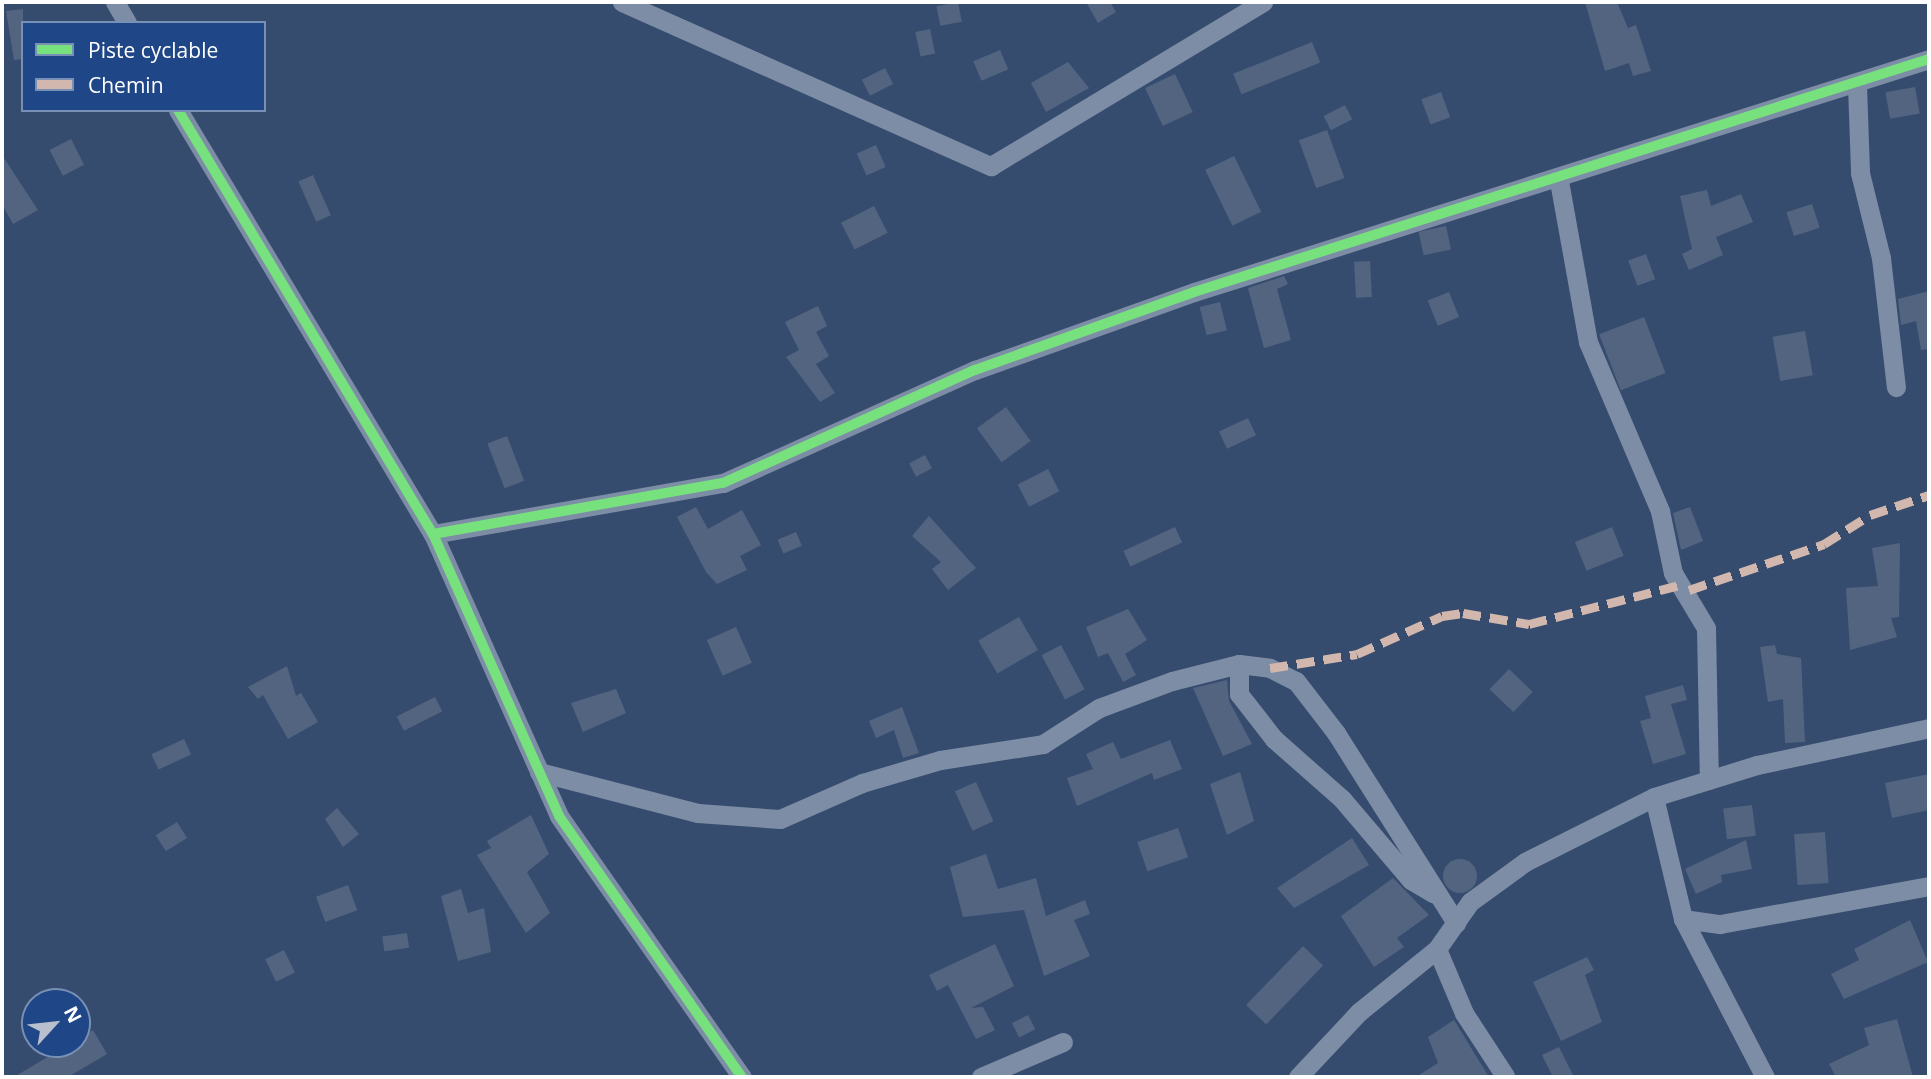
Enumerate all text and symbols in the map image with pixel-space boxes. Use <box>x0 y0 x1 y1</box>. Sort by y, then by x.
legend <box>21 21 266 112</box>
text: Piste cyclable <box>88 36 218 64</box>
text: Chemin <box>88 71 164 99</box>
north arrow <box>21 988 91 1058</box>
text: N <box>58 1002 88 1027</box>

